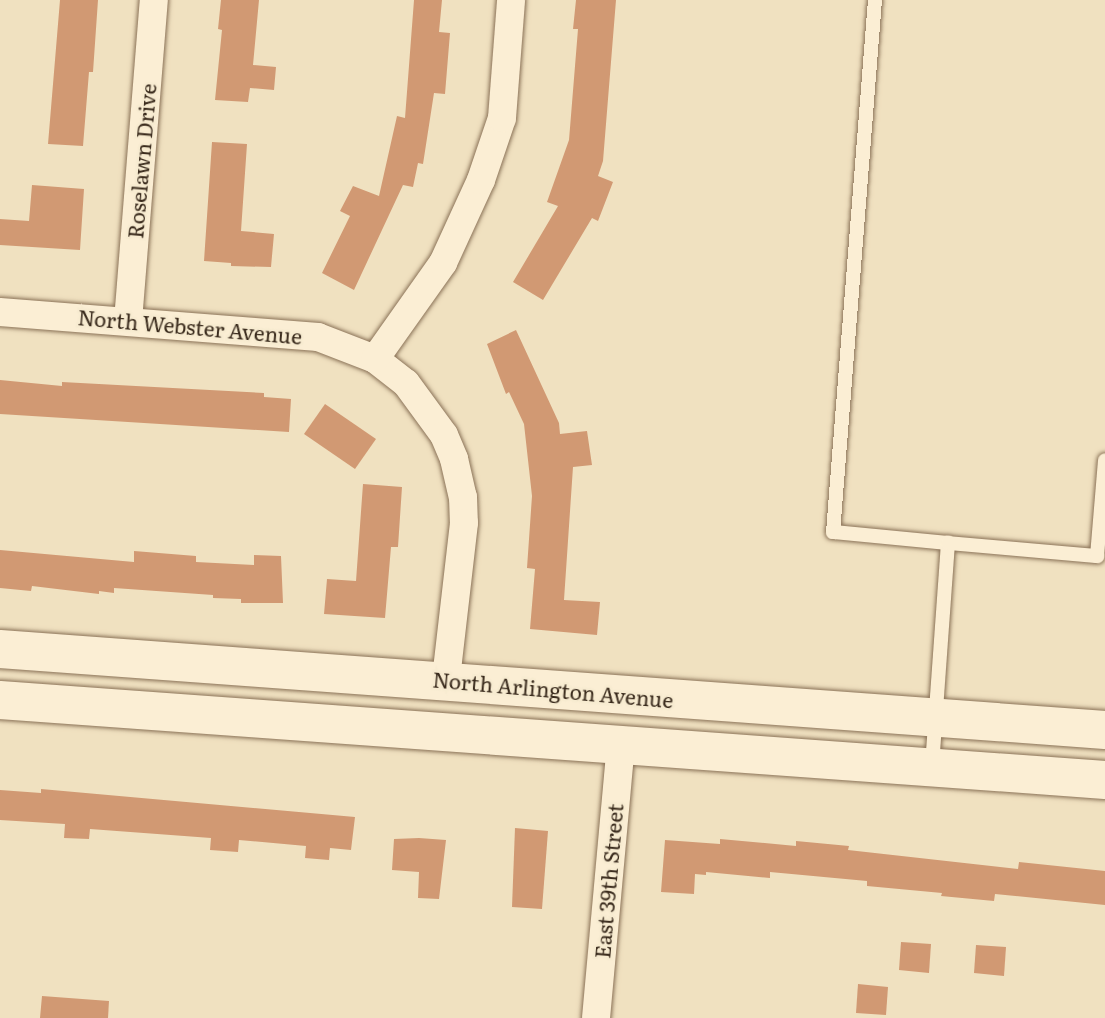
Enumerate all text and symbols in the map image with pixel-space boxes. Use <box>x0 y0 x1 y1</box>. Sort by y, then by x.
street label: Roselawn Drive <box>122 82 160 240</box>
street label: North Webster Avenue <box>77 304 303 348</box>
street label: North Arlington Avenue <box>432 666 674 712</box>
street label: East 39th Street <box>589 802 627 960</box>

